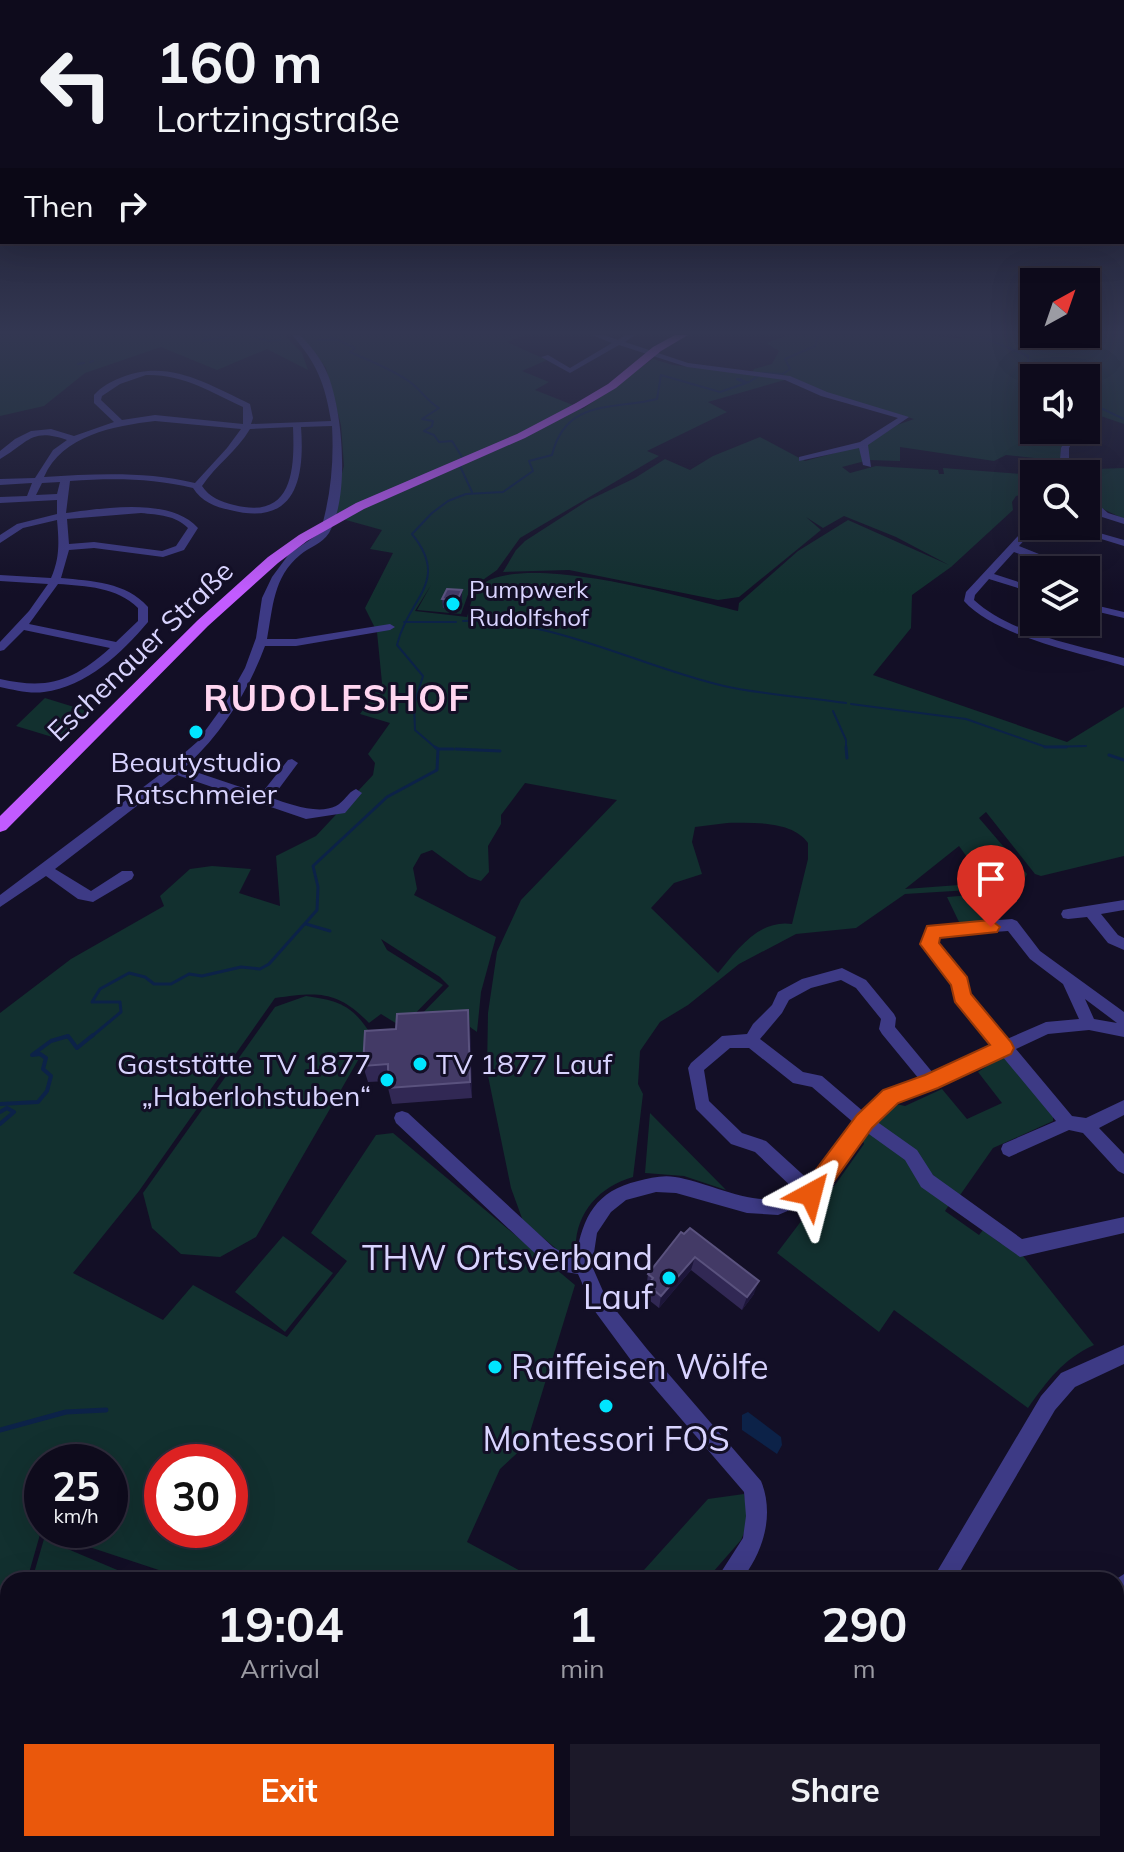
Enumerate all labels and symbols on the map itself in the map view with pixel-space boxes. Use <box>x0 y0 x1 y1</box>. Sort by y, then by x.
north arrow <box>1020 268 1100 348</box>
street label: Eschenauer Straße <box>39 553 240 748</box>
place label: Pumpwerk Rudolfshof <box>469 574 590 632</box>
marker: Pumpwerk Rudolfshof <box>444 595 462 613</box>
district label: RUDOLFSHOF <box>203 675 471 720</box>
marker: Beautystudio Ratschmeier <box>187 723 205 741</box>
place label: Beautystudio Ratschmeier <box>111 744 281 811</box>
pin <box>957 845 1025 927</box>
place label: Gaststätte TV 1877 „Haberlohstuben“ <box>117 1046 371 1113</box>
place label: TV 1877 Lauf <box>436 1046 613 1081</box>
marker: TV 1877 Lauf <box>411 1055 429 1073</box>
marker: Gaststätte TV 1877 „Haberlohstuben“ <box>378 1071 396 1089</box>
position arrow <box>769 1152 853 1236</box>
place label: THW Ortsverband Lauf <box>362 1236 654 1318</box>
marker: THW Ortsverband Lauf <box>660 1269 678 1287</box>
place label: Raiffeisen Wölfe <box>511 1345 769 1388</box>
marker: Raiffeisen Wölfe <box>486 1358 504 1376</box>
marker: Montessori FOS <box>597 1397 615 1415</box>
place label: Montessori FOS <box>482 1417 730 1460</box>
speed limit sign: 30 <box>144 1444 248 1548</box>

